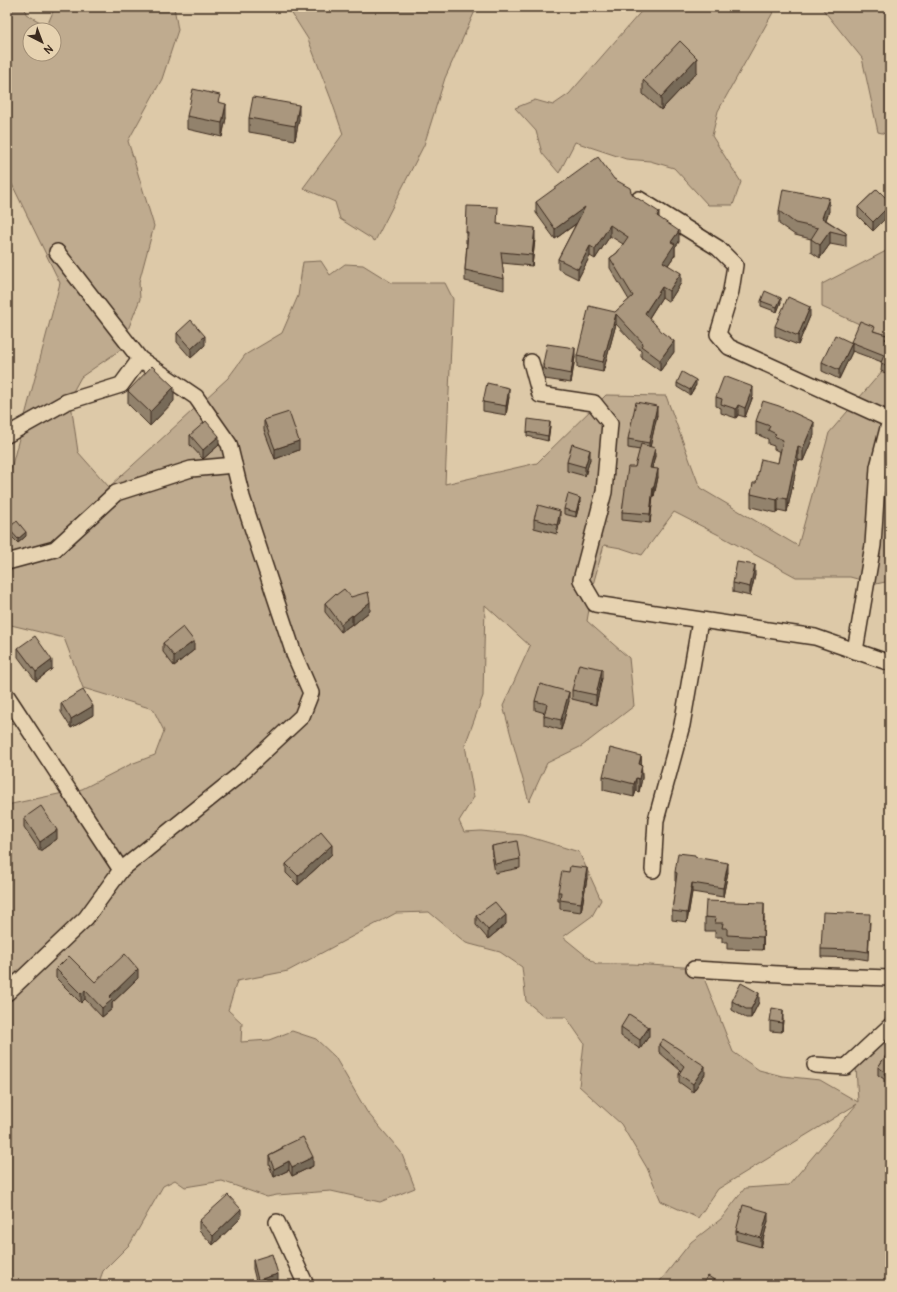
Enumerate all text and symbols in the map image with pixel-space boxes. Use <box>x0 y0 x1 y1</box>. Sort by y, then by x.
north arrow <box>22 22 62 62</box>
text: N <box>41 42 55 57</box>

